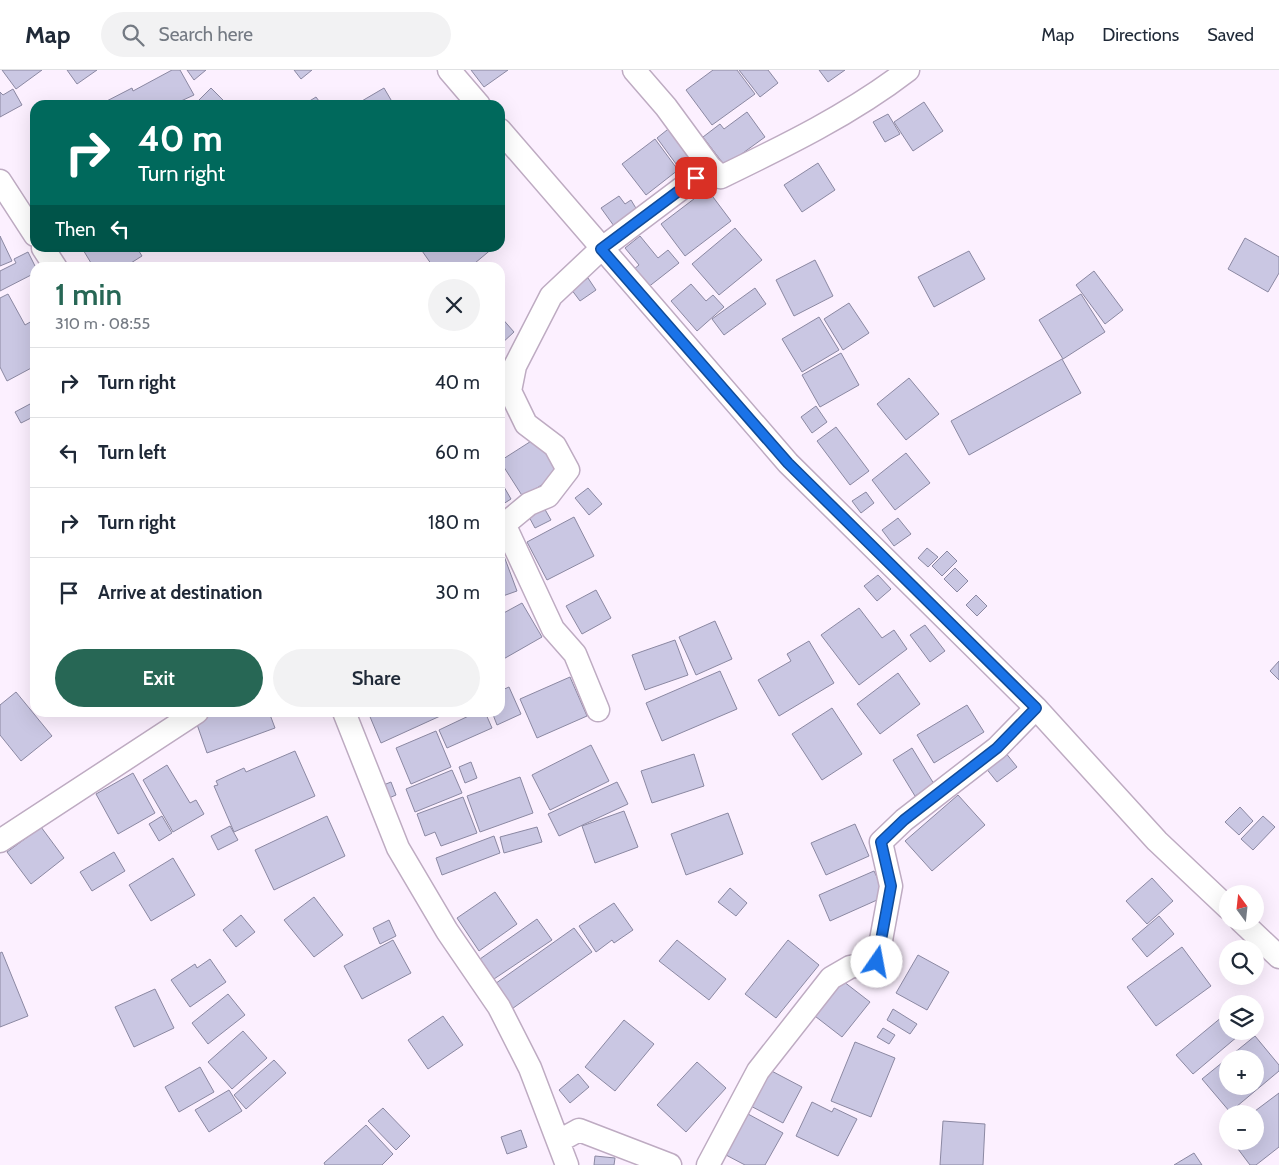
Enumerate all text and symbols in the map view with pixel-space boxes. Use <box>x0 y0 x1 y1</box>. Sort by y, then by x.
search box <box>101 12 451 57</box>
text: Map <box>25 20 71 49</box>
icon: search <box>119 21 147 49</box>
text: Search here <box>159 23 253 46</box>
text: Map <box>1041 24 1074 46</box>
text: Directions <box>1102 24 1179 46</box>
text: Saved <box>1207 24 1254 46</box>
text: 40 m <box>138 117 223 160</box>
icon: right <box>55 120 120 185</box>
pin <box>675 157 717 199</box>
text: Turn right <box>138 160 225 187</box>
icon: arrive <box>682 164 710 192</box>
icon: left <box>106 215 134 243</box>
text: Then <box>55 218 96 241</box>
text: 1 min <box>55 276 122 313</box>
button: close <box>428 279 480 331</box>
text: 310 m · 08:55 <box>55 314 150 333</box>
icon: right <box>55 369 83 397</box>
text: Turn right <box>98 371 176 394</box>
text: 40 m <box>435 371 480 394</box>
icon: left <box>55 439 83 467</box>
text: Turn left <box>98 441 166 464</box>
text: 60 m <box>435 441 480 464</box>
icon: right <box>55 509 83 537</box>
text: Turn right <box>98 511 176 534</box>
text: 180 m <box>428 511 480 534</box>
icon: arrive <box>55 579 83 607</box>
text: Arrive at destination <box>98 581 262 604</box>
text: 30 m <box>436 581 480 604</box>
button: Exit <box>55 649 263 707</box>
button: Share <box>273 649 480 707</box>
north arrow <box>1219 885 1264 930</box>
map controls <box>1219 885 1264 1150</box>
position arrow <box>850 935 902 987</box>
button: search <box>1219 940 1264 985</box>
button: layers <box>1219 995 1264 1040</box>
button: + <box>1219 1050 1264 1095</box>
button: − <box>1219 1105 1264 1150</box>

